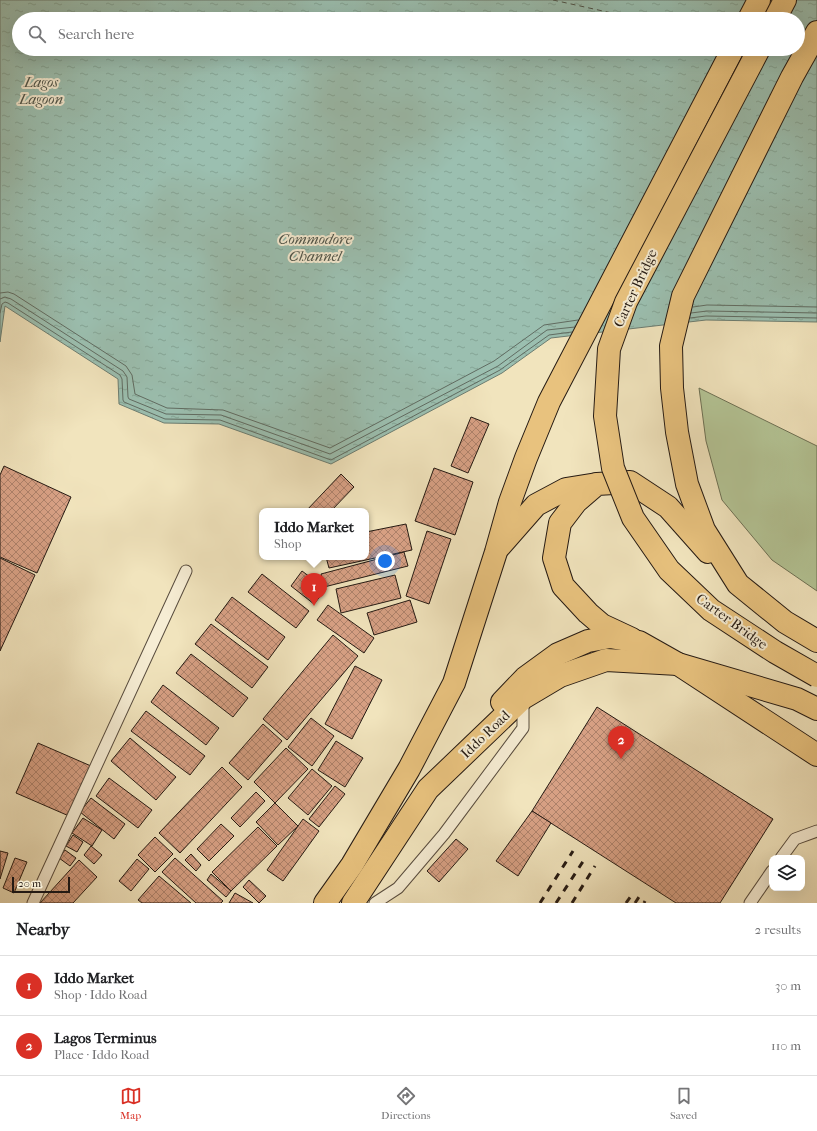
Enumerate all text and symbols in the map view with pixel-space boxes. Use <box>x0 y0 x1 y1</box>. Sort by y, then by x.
search box <box>12 12 805 56</box>
icon: search <box>26 23 48 45</box>
text: Search here <box>58 25 134 43</box>
water label: Lagos Lagoon <box>18 73 63 108</box>
water label: Commodore Channel <box>278 230 353 265</box>
street label: Carter Bridge <box>610 247 661 330</box>
popup <box>259 508 369 560</box>
text: Iddo Market <box>274 518 354 536</box>
text: Shop <box>274 536 302 551</box>
your location <box>375 551 395 571</box>
pin: 1 <box>301 573 327 606</box>
street label: Carter Bridge <box>693 590 771 653</box>
street label: Iddo Road <box>457 707 514 762</box>
pin: 2 <box>608 726 634 759</box>
map controls <box>769 855 805 891</box>
button: layers <box>769 855 805 891</box>
scale bar <box>12 875 70 894</box>
text: 20 m <box>18 877 41 890</box>
text: Nearby <box>16 919 70 939</box>
text: 2 results <box>755 922 801 937</box>
text: Iddo Market <box>54 969 134 987</box>
text: 1 <box>27 978 31 993</box>
text: 30 m <box>775 978 801 993</box>
text: Shop · Iddo Road <box>54 987 147 1002</box>
text: Lagos Terminus <box>54 1029 157 1047</box>
text: 2 <box>26 1038 32 1053</box>
text: 110 m <box>771 1038 801 1053</box>
text: Place · Iddo Road <box>54 1047 149 1062</box>
tab: Map <box>120 1085 142 1122</box>
tab: Directions <box>381 1085 431 1122</box>
tab: Saved <box>670 1085 697 1122</box>

